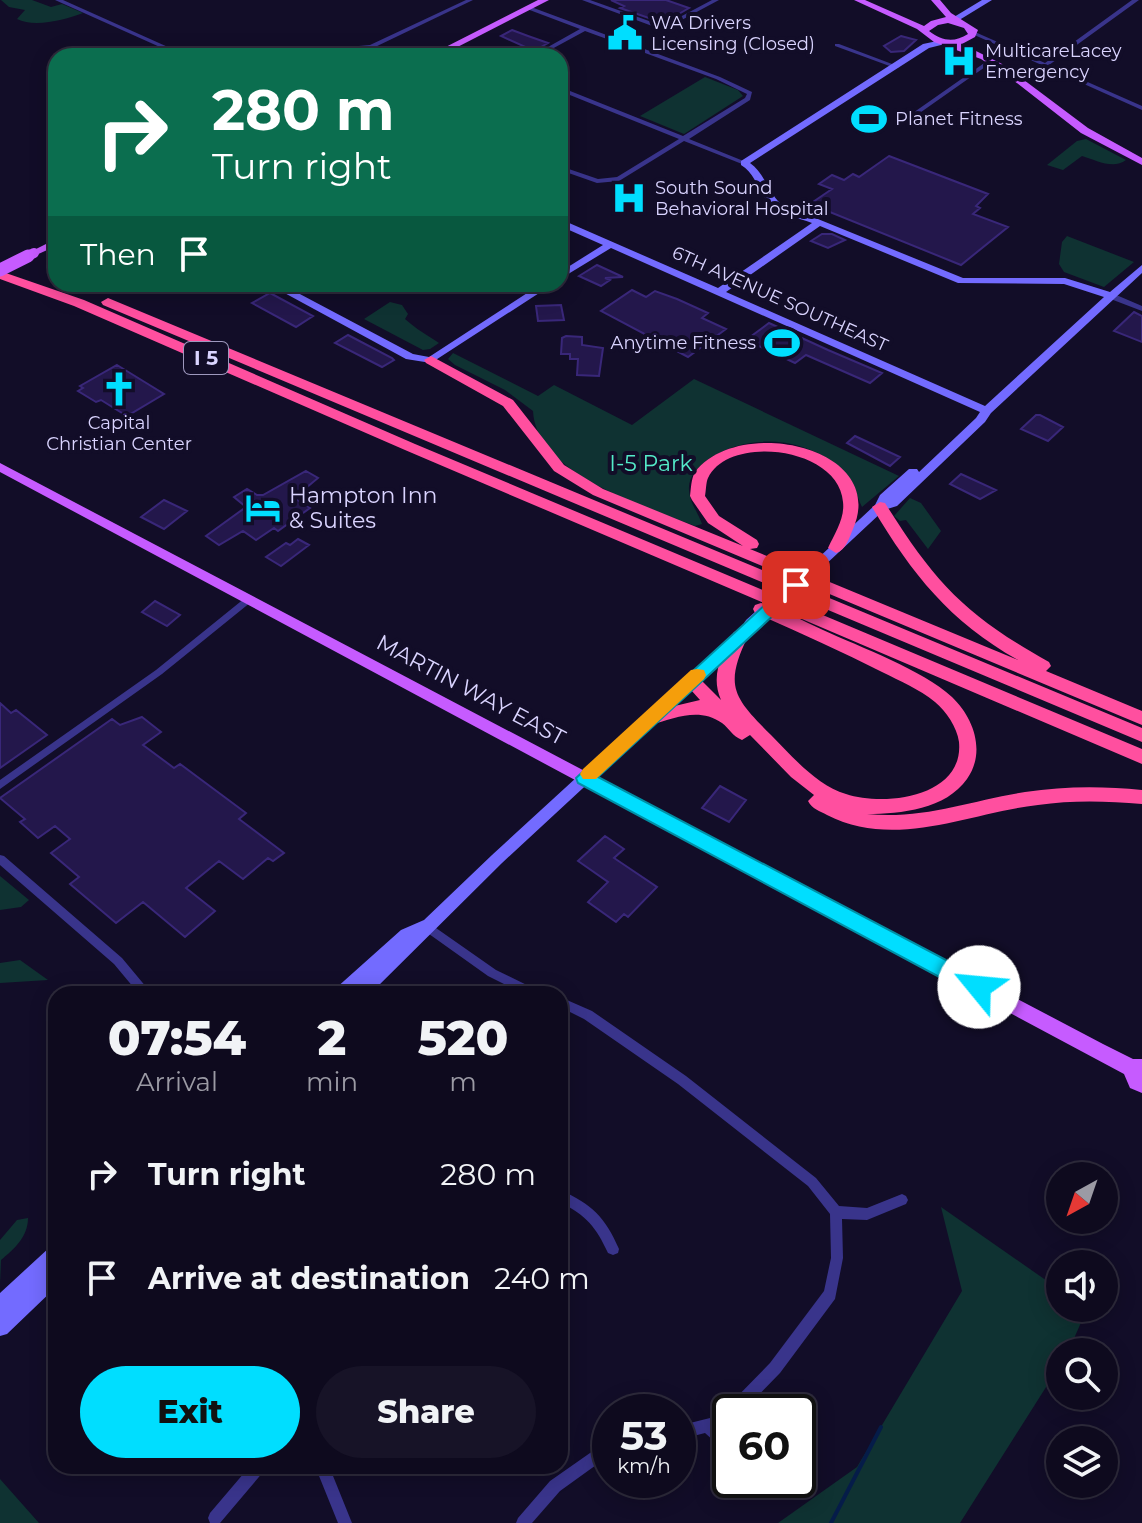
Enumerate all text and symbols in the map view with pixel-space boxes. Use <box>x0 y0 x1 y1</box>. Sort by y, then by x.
place label: WA Drivers Licensing (Closed) <box>651 12 815 55</box>
public building icon: WA Drivers Licensing (Closed) <box>606 14 644 52</box>
place label: MulticareLacey Emergency <box>985 40 1122 83</box>
hospital icon: MulticareLacey Emergency <box>940 42 978 80</box>
text: 280 m <box>212 76 395 144</box>
icon: right <box>80 80 184 184</box>
sports icon: Planet Fitness <box>850 100 888 138</box>
place label: Planet Fitness <box>895 108 1023 130</box>
text: Turn right <box>212 144 392 188</box>
place label: South Sound Behavioral Hospital <box>655 177 829 220</box>
hospital icon: South Sound Behavioral Hospital <box>610 179 648 217</box>
icon: arrive <box>172 232 216 276</box>
text: Then <box>80 236 156 273</box>
street label: 6TH AVENUE SOUTHEAST <box>669 241 892 357</box>
sports icon: Anytime Fitness <box>763 324 801 362</box>
place label: Anytime Fitness <box>611 332 756 354</box>
road number: I 5 <box>184 342 228 374</box>
church icon: Capital Christian Center <box>100 370 138 408</box>
place label: Capital Christian Center <box>46 412 192 455</box>
park label: I-5 Park <box>609 450 694 477</box>
place label: Hampton Inn & Suites <box>289 482 437 534</box>
hotel icon: Hampton Inn & Suites <box>244 489 282 527</box>
pin <box>762 551 830 619</box>
icon: arrive <box>774 563 818 607</box>
street label: MARTIN WAY EAST <box>372 629 570 751</box>
position arrow <box>937 945 1021 1029</box>
text: 07:54 <box>108 1009 246 1067</box>
text: 2 <box>318 1009 346 1067</box>
text: 520 <box>418 1009 508 1067</box>
text: Arrival <box>136 1066 218 1098</box>
text: min <box>306 1066 358 1098</box>
text: m <box>449 1066 477 1098</box>
icon: right <box>80 1152 124 1196</box>
text: Turn right <box>148 1156 305 1193</box>
text: 280 m <box>440 1156 536 1193</box>
north arrow <box>1046 1162 1118 1234</box>
map controls <box>1046 1162 1118 1498</box>
button: sound <box>1046 1250 1118 1322</box>
icon: arrive <box>80 1256 124 1300</box>
text: Arrive at destination <box>148 1260 470 1297</box>
text: 240 m <box>494 1260 590 1297</box>
button: search <box>1046 1338 1118 1410</box>
button: Exit <box>80 1366 300 1458</box>
button: Share <box>316 1366 536 1458</box>
speed limit sign: 60 <box>712 1394 816 1498</box>
text: 53 <box>620 1411 668 1460</box>
button: layers <box>1046 1426 1118 1498</box>
text: km/h <box>617 1454 671 1478</box>

